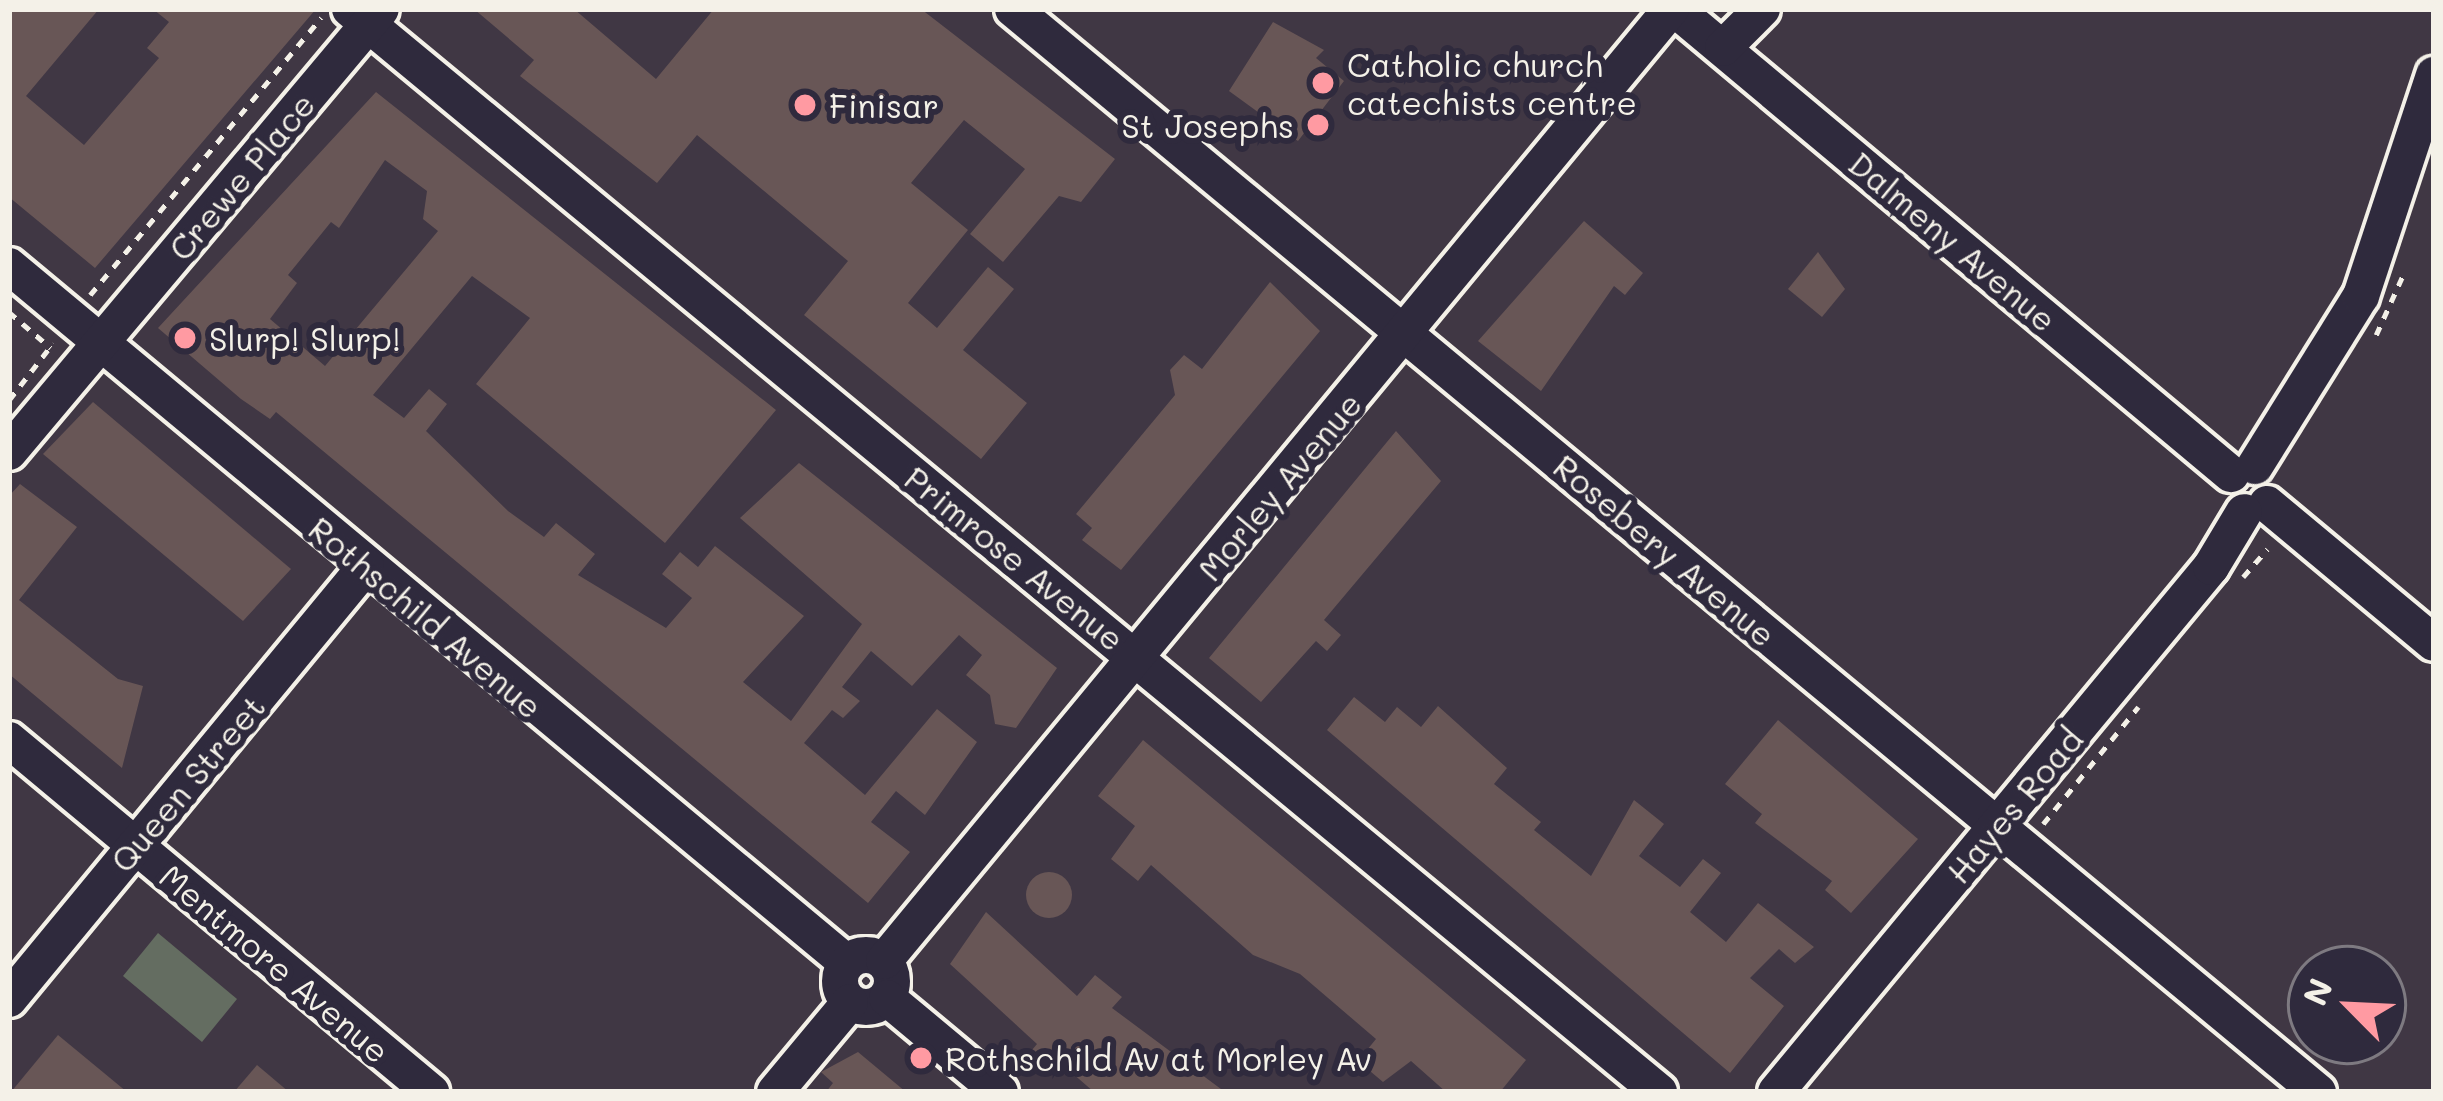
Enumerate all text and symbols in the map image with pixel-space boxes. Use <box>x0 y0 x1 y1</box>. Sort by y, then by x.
place label: Catholic church catechists centre <box>1347 44 1637 122</box>
marker: Catholic church catechists centre <box>1310 70 1336 96</box>
street label: Crewe Place <box>160 84 322 268</box>
place label: Finisar <box>829 85 939 125</box>
marker: Finisar <box>792 92 818 118</box>
place label: St Josephs <box>1121 105 1294 145</box>
marker: St Josephs <box>1305 112 1331 138</box>
street label: Dalmeny Avenue <box>1841 143 2065 339</box>
place label: Slurp! Slurp! <box>209 318 401 358</box>
marker: Slurp! Slurp! <box>172 325 198 351</box>
street label: Morley Avenue <box>1189 384 1369 588</box>
street label: Rosebery Avenue <box>1546 446 1784 654</box>
street label: Primrose Avenue <box>897 458 1133 658</box>
street label: Rothschild Avenue <box>301 508 551 726</box>
street label: Queen Street <box>102 687 272 879</box>
street label: Hayes Road <box>1938 719 2090 891</box>
street label: Mentmore Avenue <box>152 856 398 1070</box>
north arrow <box>2287 945 2407 1065</box>
text: N <box>2292 971 2341 1012</box>
place label: Rothschild Av at Morley Av <box>945 1038 1372 1078</box>
marker: Rothschild Av at Morley Av <box>908 1045 934 1071</box>

